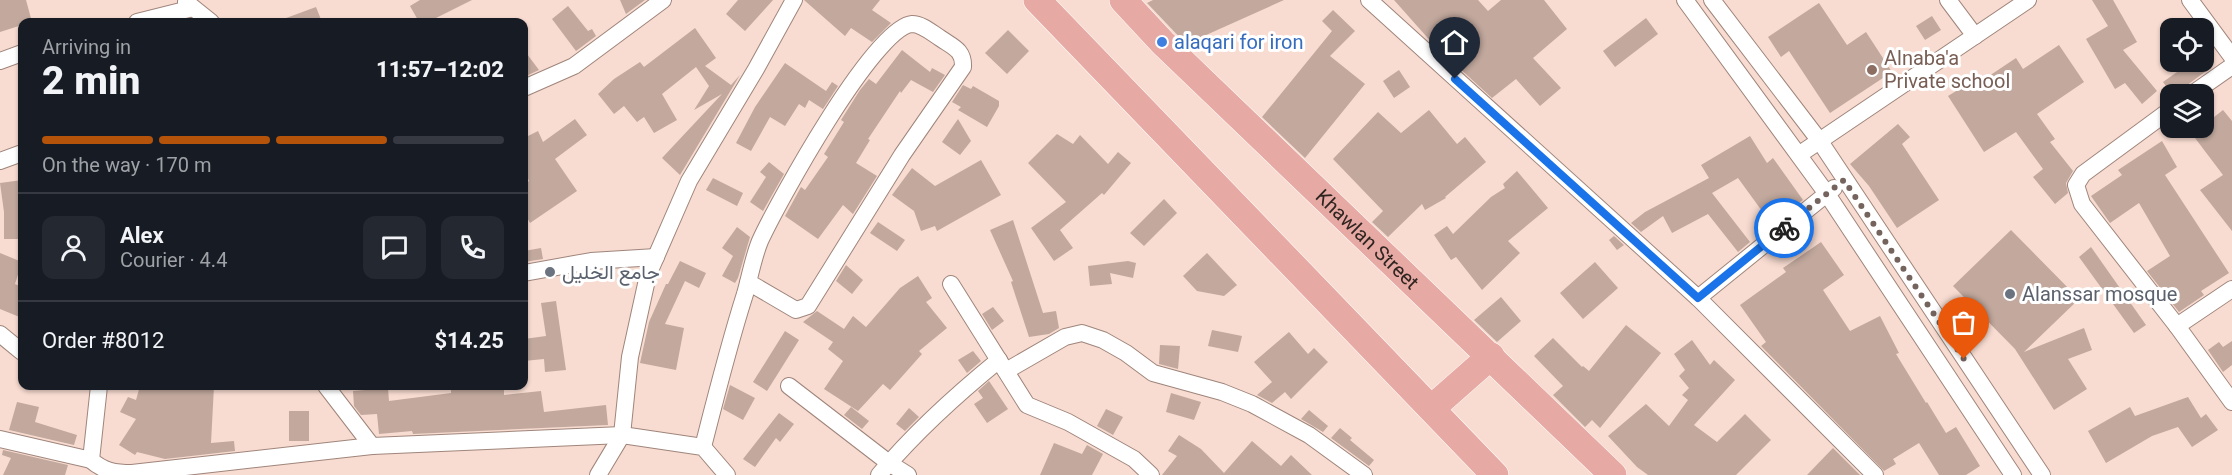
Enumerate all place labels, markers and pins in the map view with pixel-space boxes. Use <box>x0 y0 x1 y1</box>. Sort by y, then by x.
pin <box>1429 17 1480 79</box>
place label: alaqari for iron <box>1174 30 1303 54</box>
marker: alaqari for iron <box>1155 35 1169 49</box>
place label: Alnaba'a Private school <box>1884 46 2010 93</box>
marker: Alnaba'a Private school <box>1865 63 1879 77</box>
place label: جامع الخليل <box>562 260 660 286</box>
marker: جامع الخليل <box>543 265 557 279</box>
place label: Alanssar mosque <box>2022 282 2177 306</box>
marker: Alanssar mosque <box>2003 287 2017 301</box>
pin <box>1938 297 1989 359</box>

